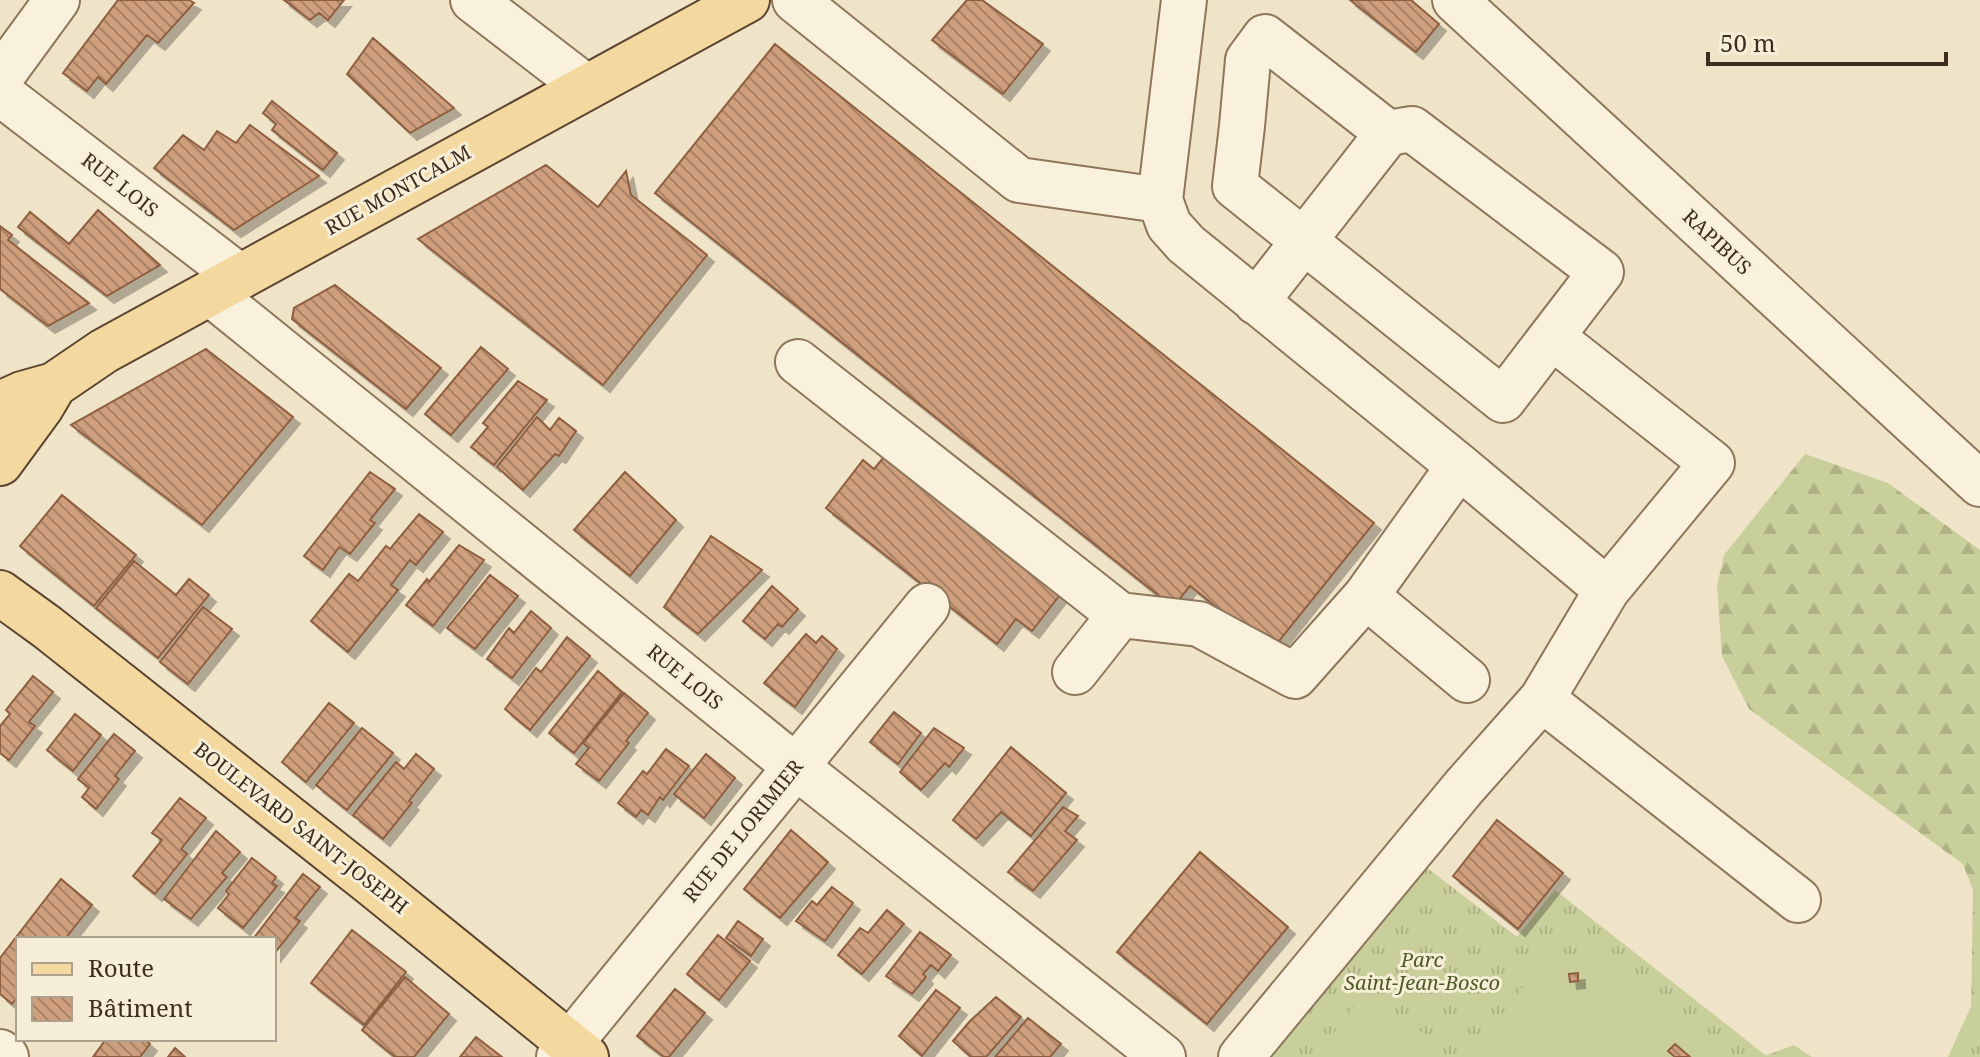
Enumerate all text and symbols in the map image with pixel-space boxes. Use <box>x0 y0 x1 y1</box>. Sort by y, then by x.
scale bar <box>1708 16 1946 66</box>
text: 50 m <box>1720 26 1776 59</box>
street label: RUE MONTCALM <box>320 138 476 241</box>
street label: RUE LOIS <box>76 146 164 223</box>
street label: RAPIBUS <box>1677 203 1758 280</box>
street label: RUE LOIS <box>642 638 729 716</box>
street label: BOULEVARD SAINT-JOSEPH <box>189 736 414 920</box>
street label: RUE DE LORIMIER <box>677 753 809 908</box>
legend <box>16 937 276 1041</box>
park label: Parc Saint-Jean-Bosco <box>1344 946 1500 996</box>
text: Route <box>88 951 154 984</box>
text: Bâtiment <box>88 991 193 1024</box>

